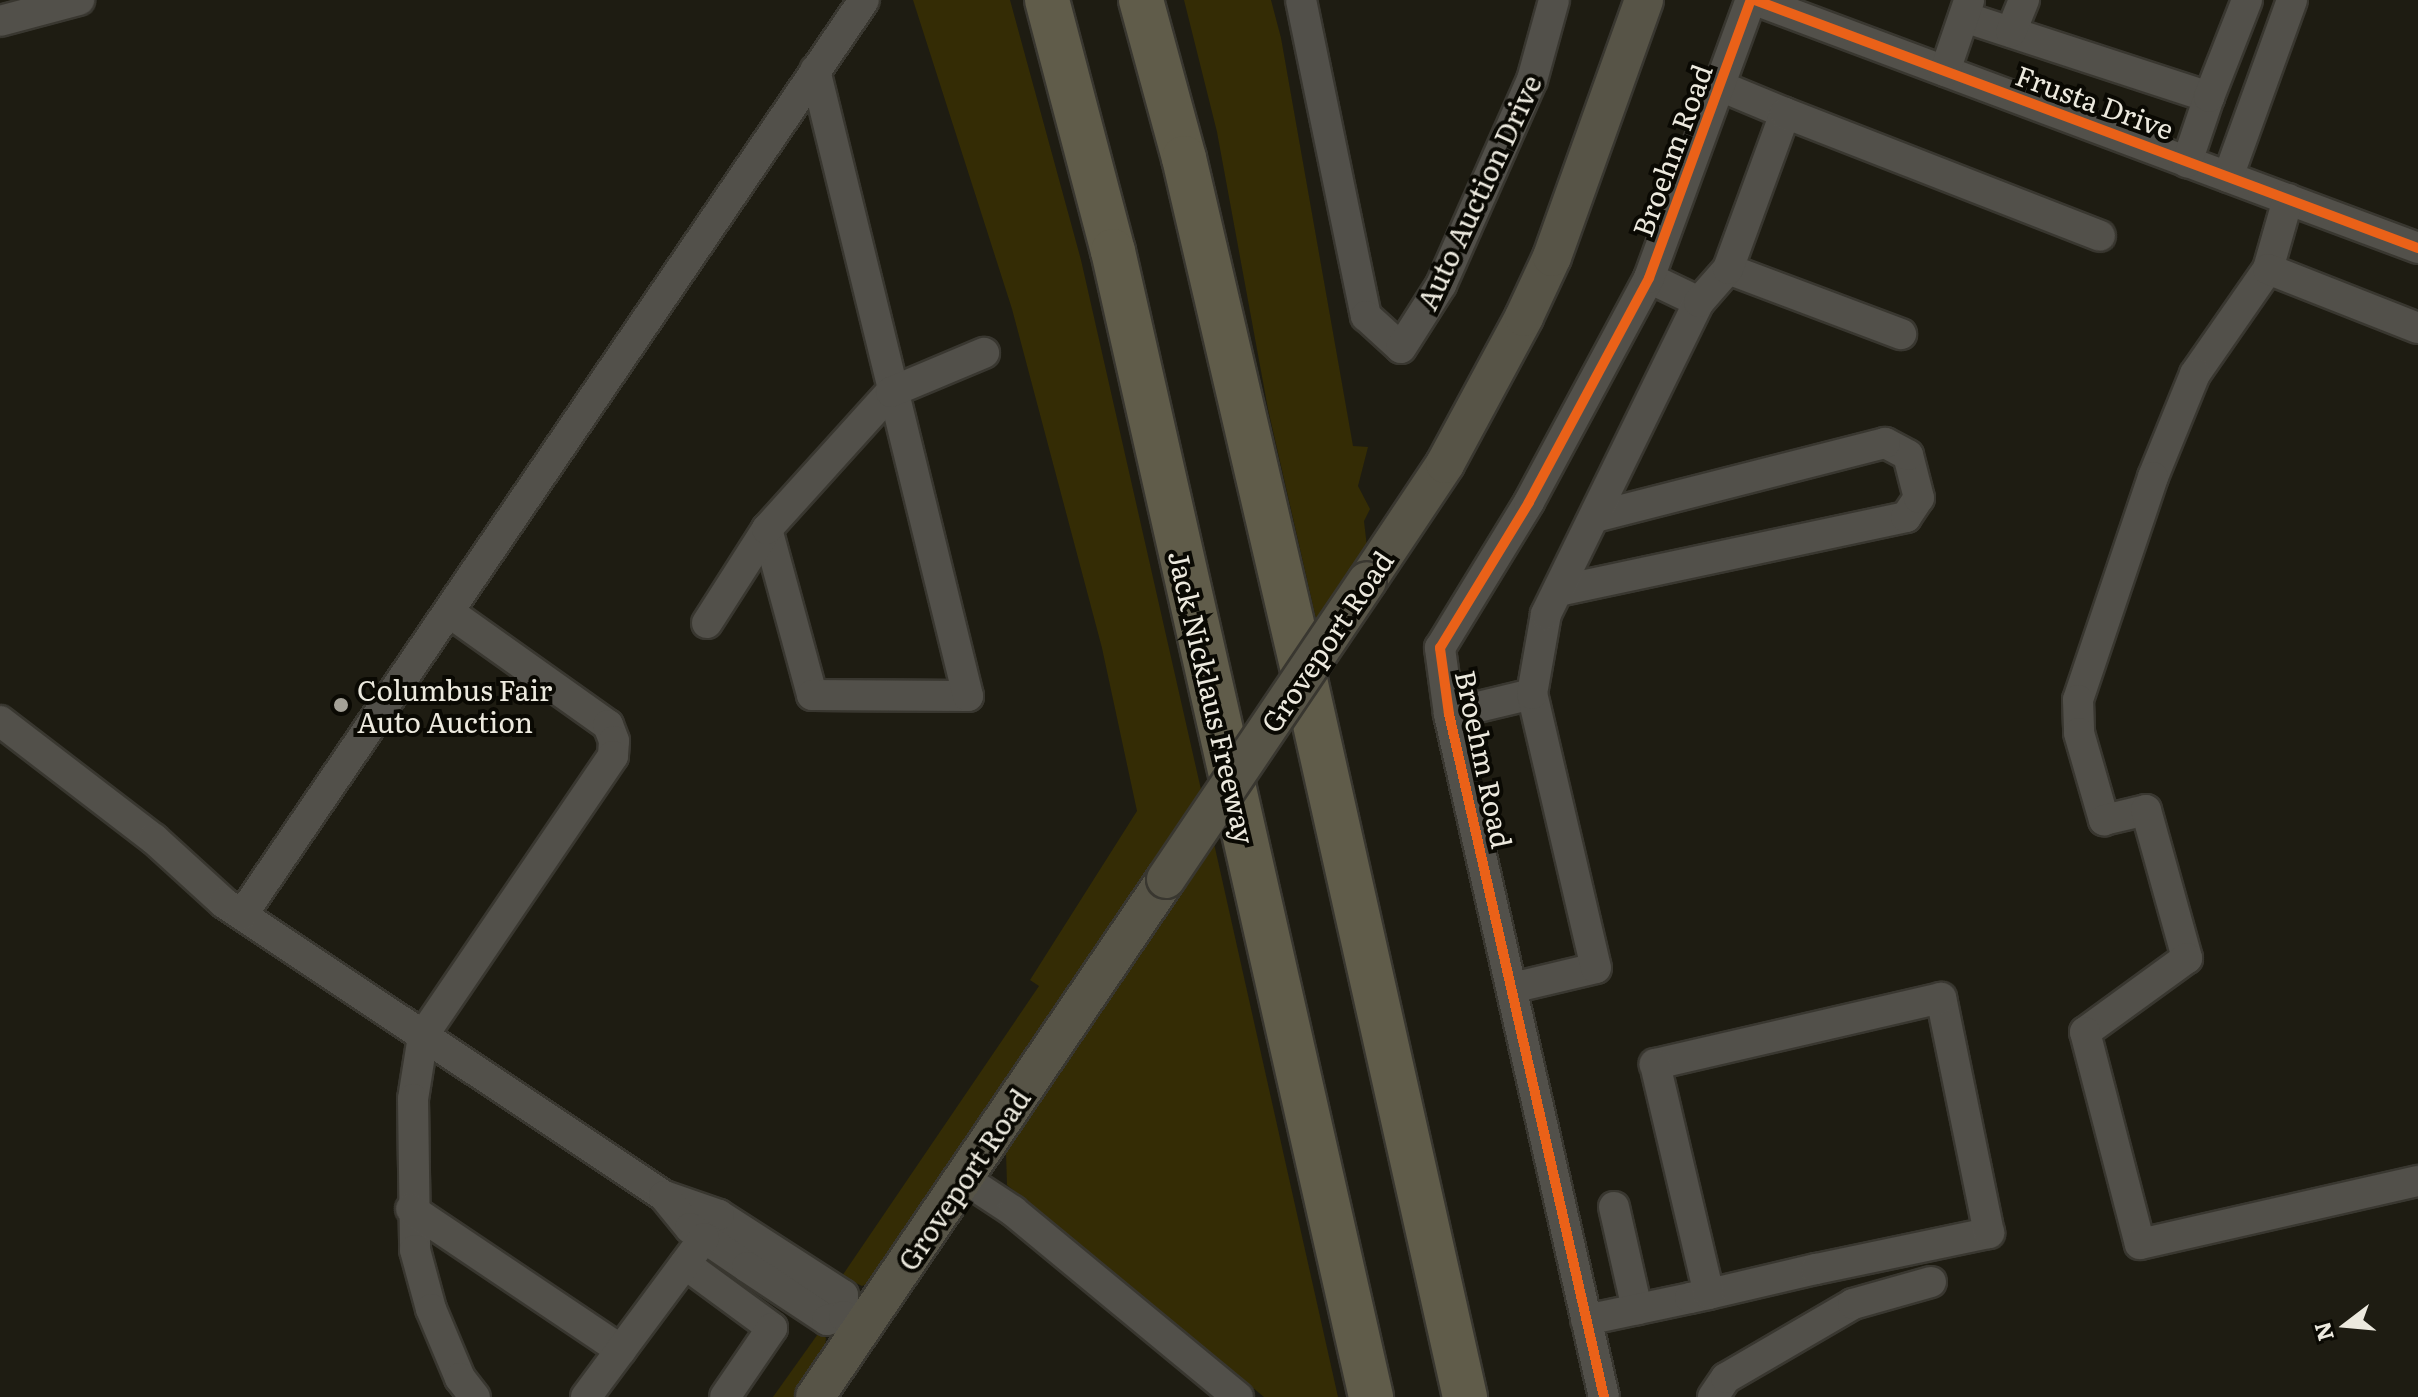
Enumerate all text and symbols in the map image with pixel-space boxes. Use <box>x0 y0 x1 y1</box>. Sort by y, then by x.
street label: Frusta Drive <box>2012 57 2178 145</box>
street label: Broehm Road <box>1624 59 1718 241</box>
street label: Auto Auction Drive <box>1409 69 1547 315</box>
street label: Groveport Road <box>1253 544 1399 738</box>
street label: Jack Nicklaus Freeway <box>1163 547 1263 847</box>
street label: Broehm Road <box>1450 667 1520 851</box>
place label: Columbus Fair Auto Auction <box>357 672 552 738</box>
marker: Columbus Fair Auto Auction <box>332 696 350 714</box>
street label: Groveport Road <box>890 1082 1036 1276</box>
north arrow <box>2306 1285 2386 1365</box>
text: N <box>2304 1318 2341 1345</box>

